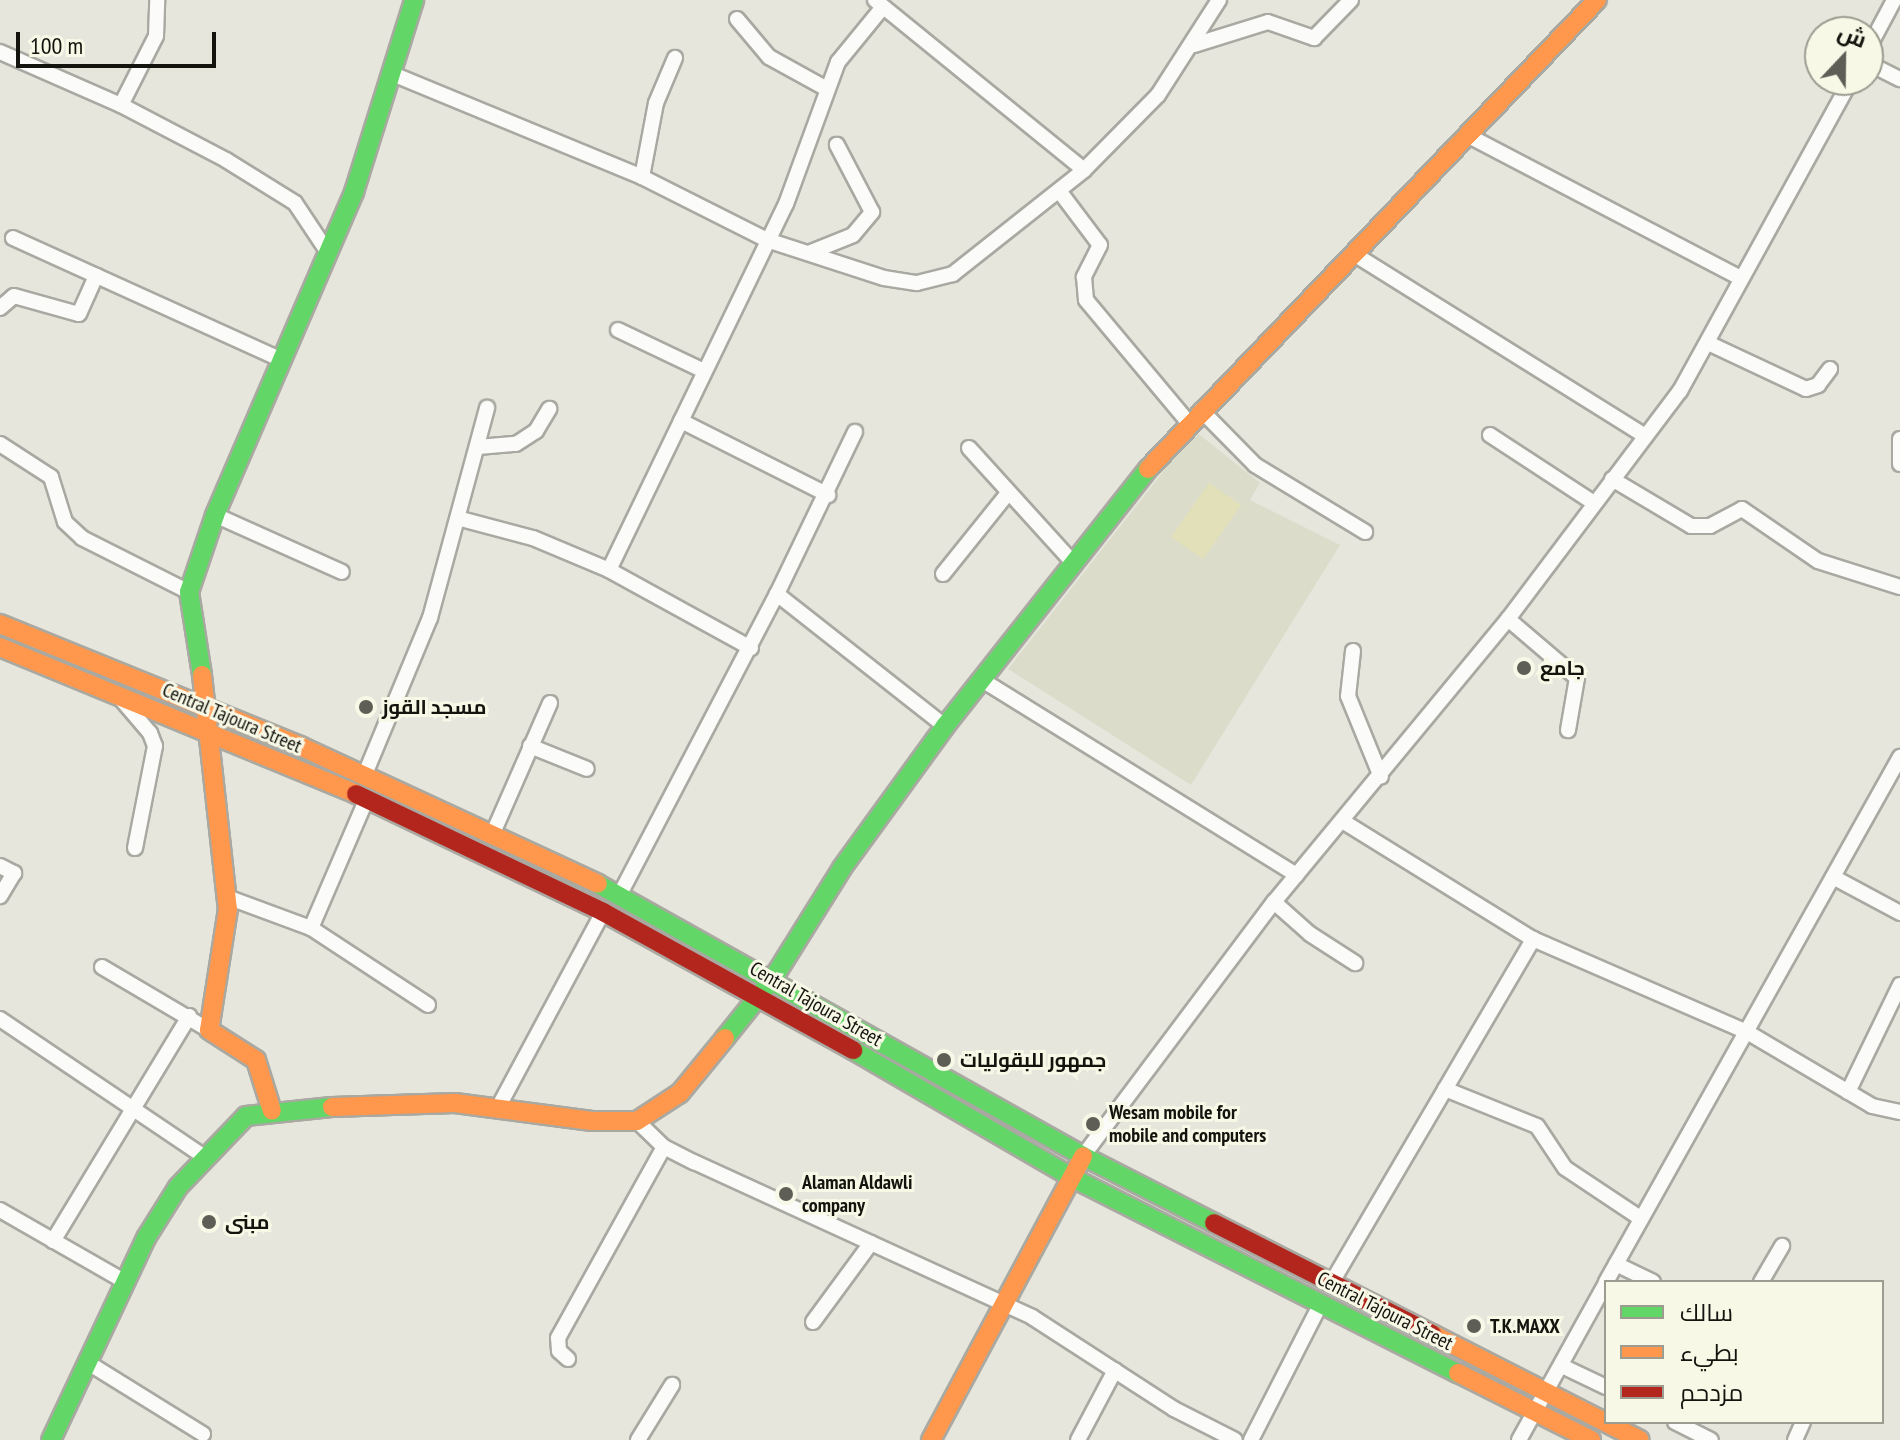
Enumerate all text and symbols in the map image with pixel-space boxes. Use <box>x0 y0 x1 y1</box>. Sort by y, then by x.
scale bar <box>20 16 220 66</box>
north arrow <box>1804 16 1884 96</box>
text: ش <box>1834 17 1871 54</box>
text: 100 m <box>30 30 83 61</box>
place label: جامع <box>1540 656 1585 680</box>
marker: جامع <box>1515 659 1533 677</box>
street label: Central Tajoura Street <box>159 678 305 758</box>
place label: مسجد القوز <box>382 695 486 719</box>
marker: مسجد القوز <box>357 698 375 716</box>
street label: Central Tajoura Street <box>745 956 887 1052</box>
place label: جمهور للبقوليات <box>960 1048 1106 1072</box>
marker: جمهور للبقوليات <box>935 1051 953 1069</box>
place label: Wesam mobile for mobile and computers <box>1109 1100 1266 1147</box>
marker: Wesam mobile for mobile and computers <box>1084 1115 1102 1133</box>
place label: Alaman Aldawli company <box>802 1170 913 1217</box>
marker: Alaman Aldawli company <box>777 1185 795 1203</box>
place label: مبنى <box>225 1210 269 1234</box>
marker: مبنى <box>200 1213 218 1231</box>
street label: Central Tajoura Street <box>1313 1266 1457 1356</box>
legend <box>1604 1280 1884 1424</box>
text: سالك <box>1680 1297 1733 1328</box>
place label: T.K.MAXX <box>1490 1314 1560 1338</box>
marker: T.K.MAXX <box>1465 1317 1483 1335</box>
text: بطيء <box>1680 1337 1739 1368</box>
text: مزدحم <box>1680 1377 1743 1408</box>

